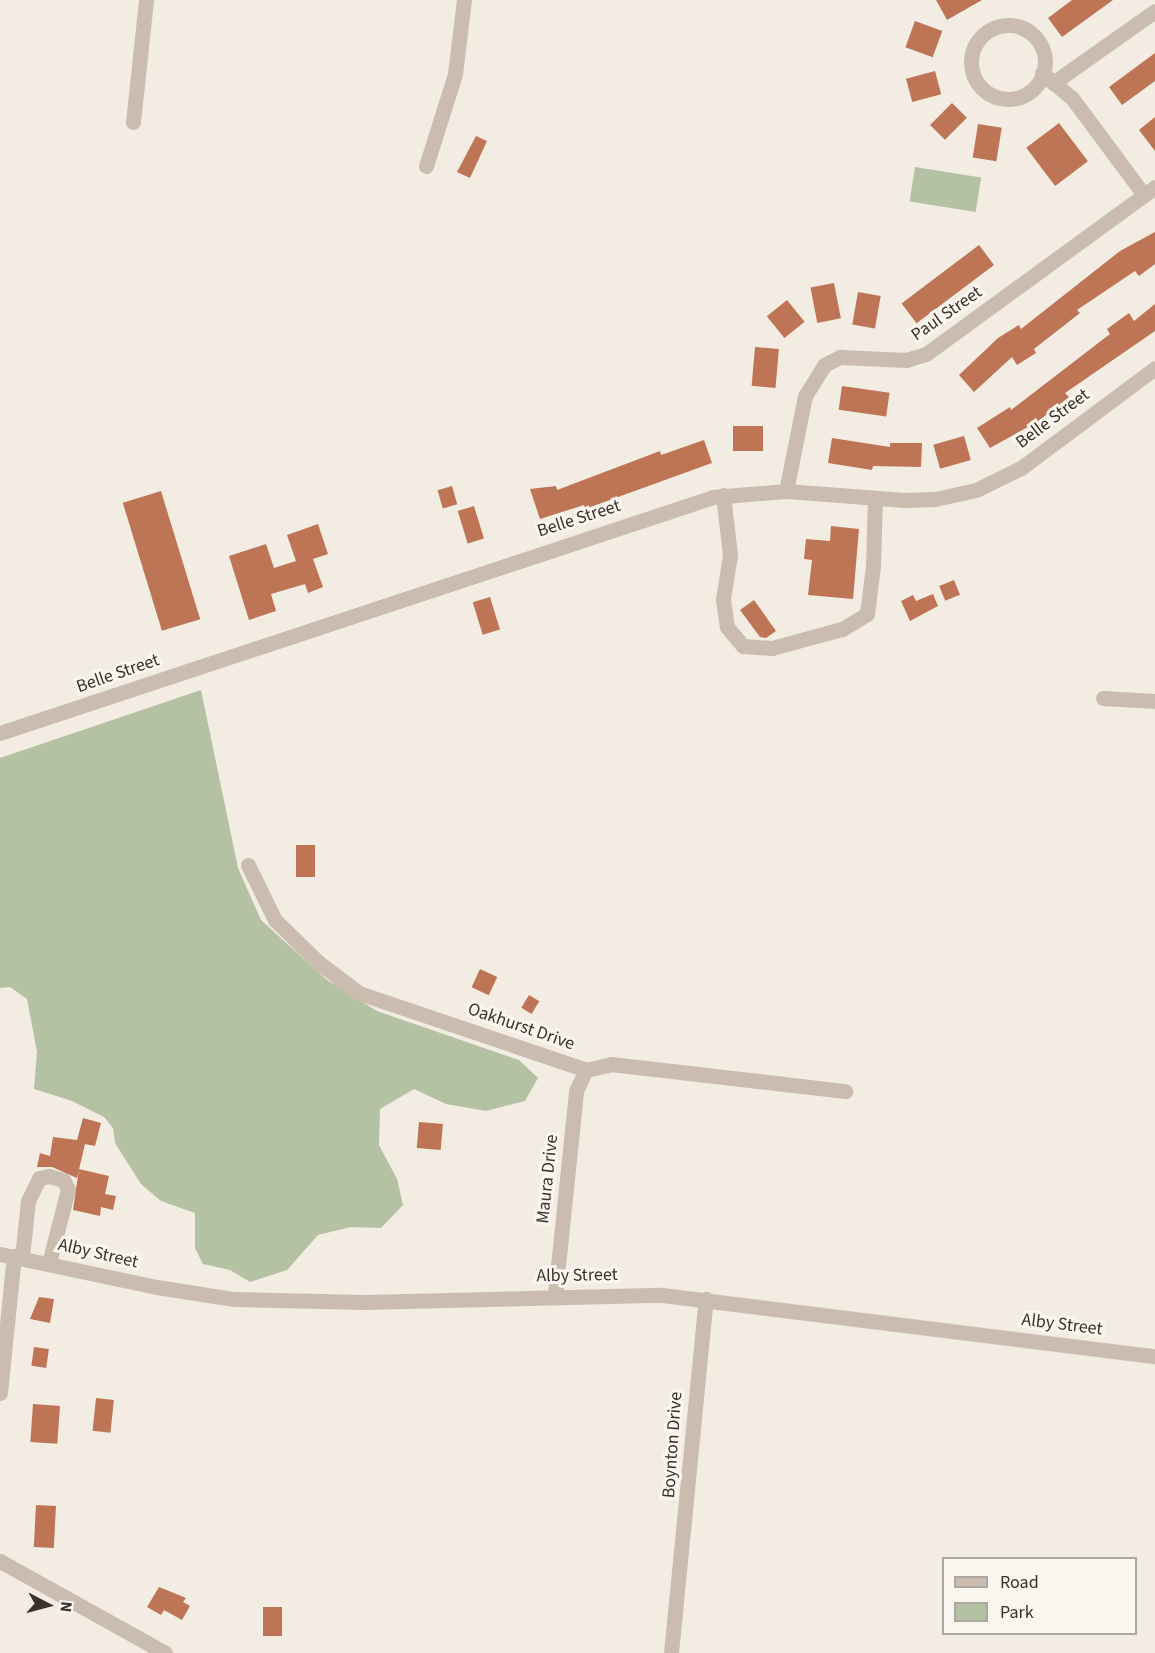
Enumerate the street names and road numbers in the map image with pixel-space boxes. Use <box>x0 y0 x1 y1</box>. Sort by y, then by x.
street label: Paul Street <box>907 282 987 346</box>
street label: Belle Street <box>1012 384 1094 454</box>
street label: Belle Street <box>535 495 623 543</box>
street label: Belle Street <box>74 650 162 698</box>
street label: Oakhurst Drive <box>465 999 577 1055</box>
street label: Maura Drive <box>533 1133 563 1225</box>
street label: Alby Street <box>56 1234 140 1274</box>
street label: Alby Street <box>536 1264 618 1288</box>
street label: Alby Street <box>1020 1309 1104 1341</box>
street label: Boynton Drive <box>659 1391 687 1499</box>

